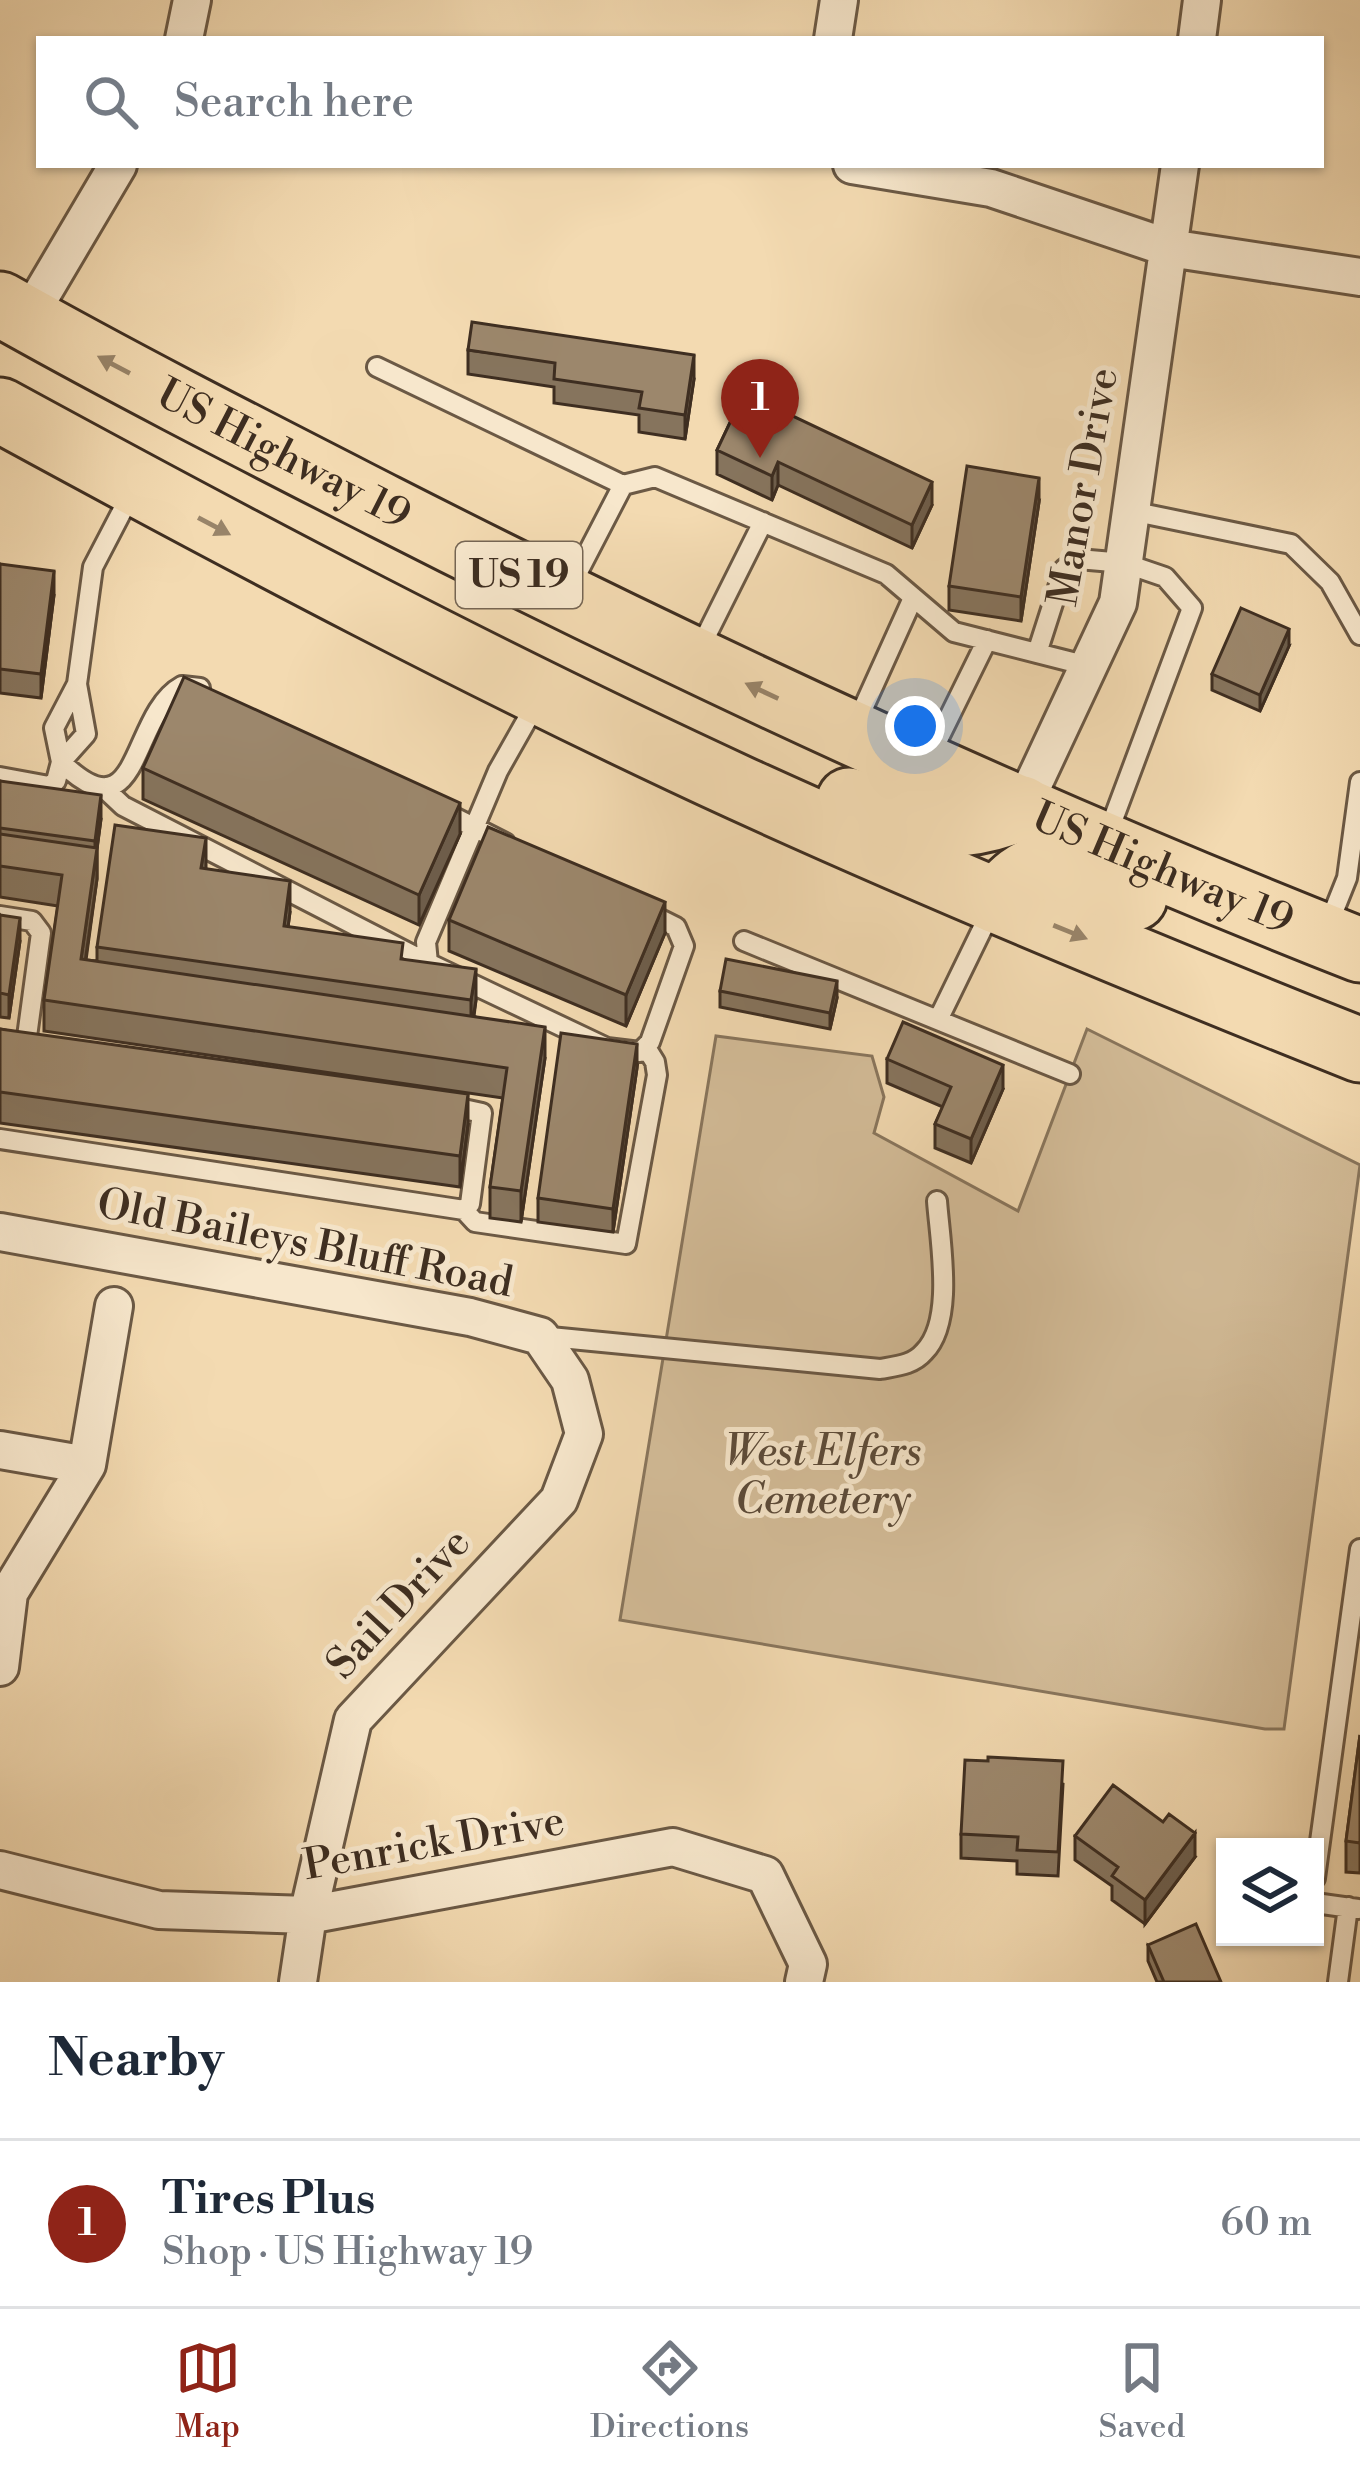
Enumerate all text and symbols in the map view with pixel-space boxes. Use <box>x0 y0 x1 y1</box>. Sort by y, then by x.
search box <box>36 36 1324 168</box>
icon: search <box>78 69 144 135</box>
text: Search here <box>174 74 414 131</box>
one-way arrow <box>96 355 131 376</box>
pin: 1 <box>721 359 799 458</box>
street label: Manor Drive <box>1037 364 1131 610</box>
street label: US Highway 19 <box>147 367 419 542</box>
one-way arrow <box>196 515 231 536</box>
road number: US 19 <box>456 542 582 608</box>
one-way arrow <box>744 681 779 701</box>
your location <box>885 696 945 756</box>
street label: US Highway 19 <box>1024 790 1301 947</box>
one-way arrow <box>1052 923 1088 942</box>
street label: Old Baileys Bluff Road <box>92 1178 518 1311</box>
park label: West Elfers Cemetery <box>725 1426 921 1527</box>
street label: Sail Drive <box>316 1517 482 1691</box>
street label: Penrick Drive <box>299 1795 569 1893</box>
map controls <box>1216 1838 1324 1946</box>
button: layers <box>1216 1838 1324 1946</box>
text: Nearby <box>48 2028 224 2092</box>
text: Tires Plus <box>162 2171 375 2228</box>
text: 1 <box>78 2199 96 2248</box>
text: 60 m <box>1220 2199 1312 2248</box>
text: Shop · US Highway 19 <box>162 2228 533 2277</box>
tab: Map <box>175 2335 241 2448</box>
tab: Directions <box>590 2335 749 2448</box>
tab: Saved <box>1099 2335 1185 2448</box>

